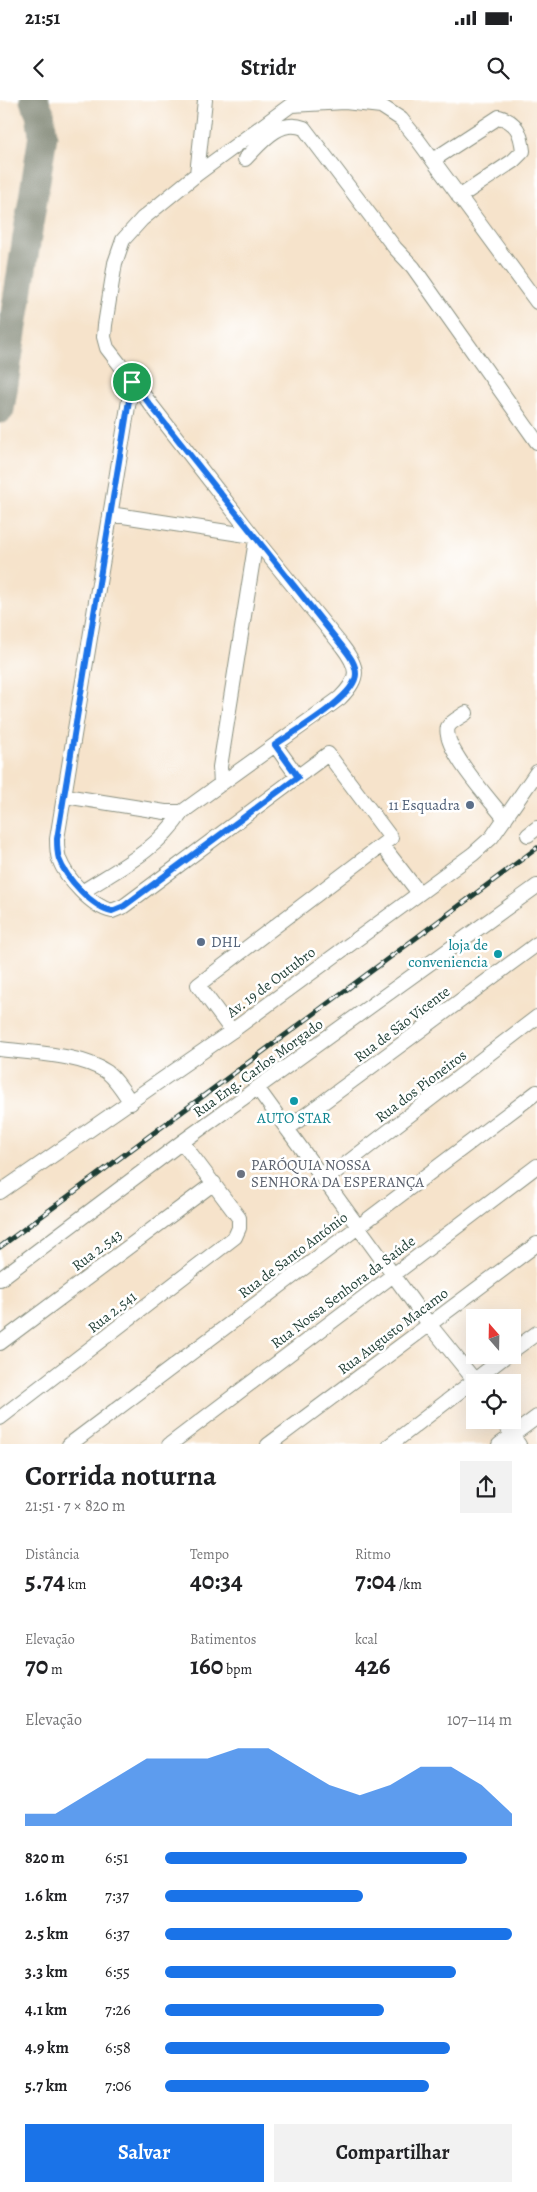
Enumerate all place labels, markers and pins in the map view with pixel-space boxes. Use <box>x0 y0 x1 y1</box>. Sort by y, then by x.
pin <box>111 361 153 403</box>
place label: 11 Esquadra <box>388 795 460 815</box>
marker: 11 Esquadra <box>464 799 476 811</box>
place label: DHL <box>211 932 241 952</box>
place label: loja de conveniencia <box>408 935 488 972</box>
marker: DHL <box>195 936 207 948</box>
marker: loja de conveniencia <box>492 948 504 960</box>
marker: AUTO STAR <box>288 1095 300 1107</box>
place label: AUTO STAR <box>256 1108 332 1128</box>
place label: PARÓQUIA NOSSA SENHORA DA ESPERANÇA <box>251 1155 424 1192</box>
marker: PARÓQUIA NOSSA SENHORA DA ESPERANÇA <box>235 1168 247 1180</box>

